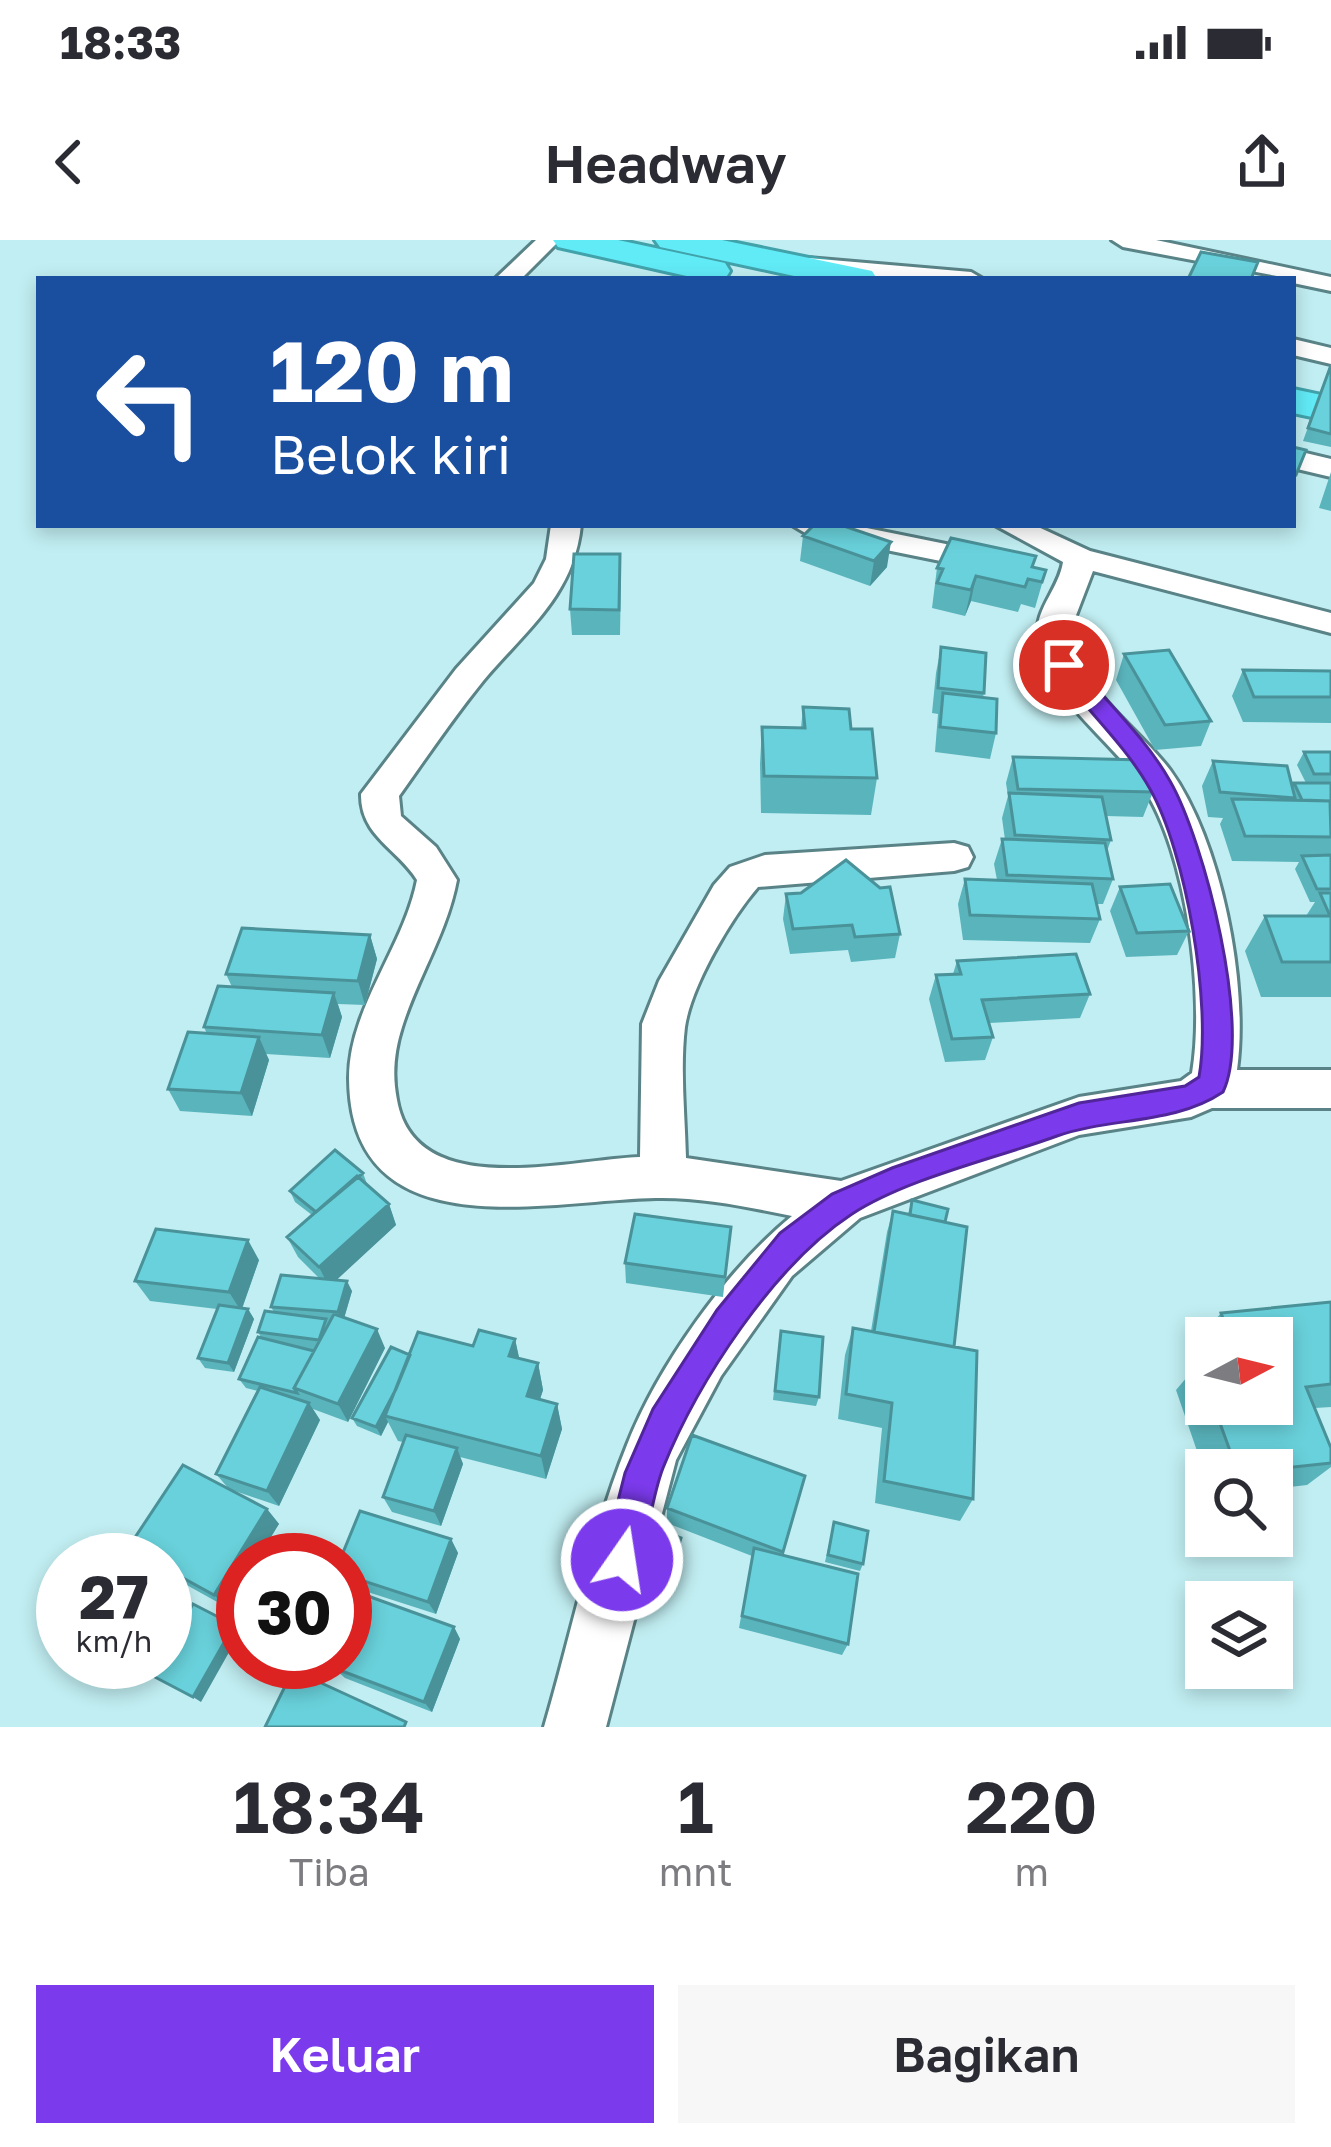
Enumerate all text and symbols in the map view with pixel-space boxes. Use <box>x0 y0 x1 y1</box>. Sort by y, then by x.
text: 18:33 <box>60 15 181 69</box>
icon: back <box>36 129 102 195</box>
icon: share <box>1229 129 1295 195</box>
text: Headway <box>544 130 787 195</box>
text: 120 m <box>270 320 514 420</box>
icon: left <box>72 324 228 480</box>
text: Belok kiri <box>270 421 511 486</box>
pin <box>1013 614 1115 716</box>
icon: arrive <box>1031 632 1097 698</box>
north arrow <box>1185 1317 1293 1425</box>
map controls <box>1185 1317 1293 1689</box>
button: search <box>1185 1449 1293 1557</box>
position arrow <box>559 1497 685 1623</box>
speed limit sign: 30 <box>216 1533 372 1689</box>
text: 27 <box>79 1560 149 1632</box>
button: layers <box>1185 1581 1293 1689</box>
text: km/h <box>76 1623 152 1659</box>
text: 18:34 <box>233 1762 426 1849</box>
text: 1 <box>678 1762 714 1849</box>
text: 220 <box>966 1762 1098 1849</box>
text: Tiba <box>289 1848 370 1895</box>
text: mnt <box>659 1848 733 1895</box>
text: m <box>1014 1848 1049 1895</box>
button: Keluar <box>36 1985 654 2123</box>
button: Bagikan <box>678 1985 1295 2123</box>

